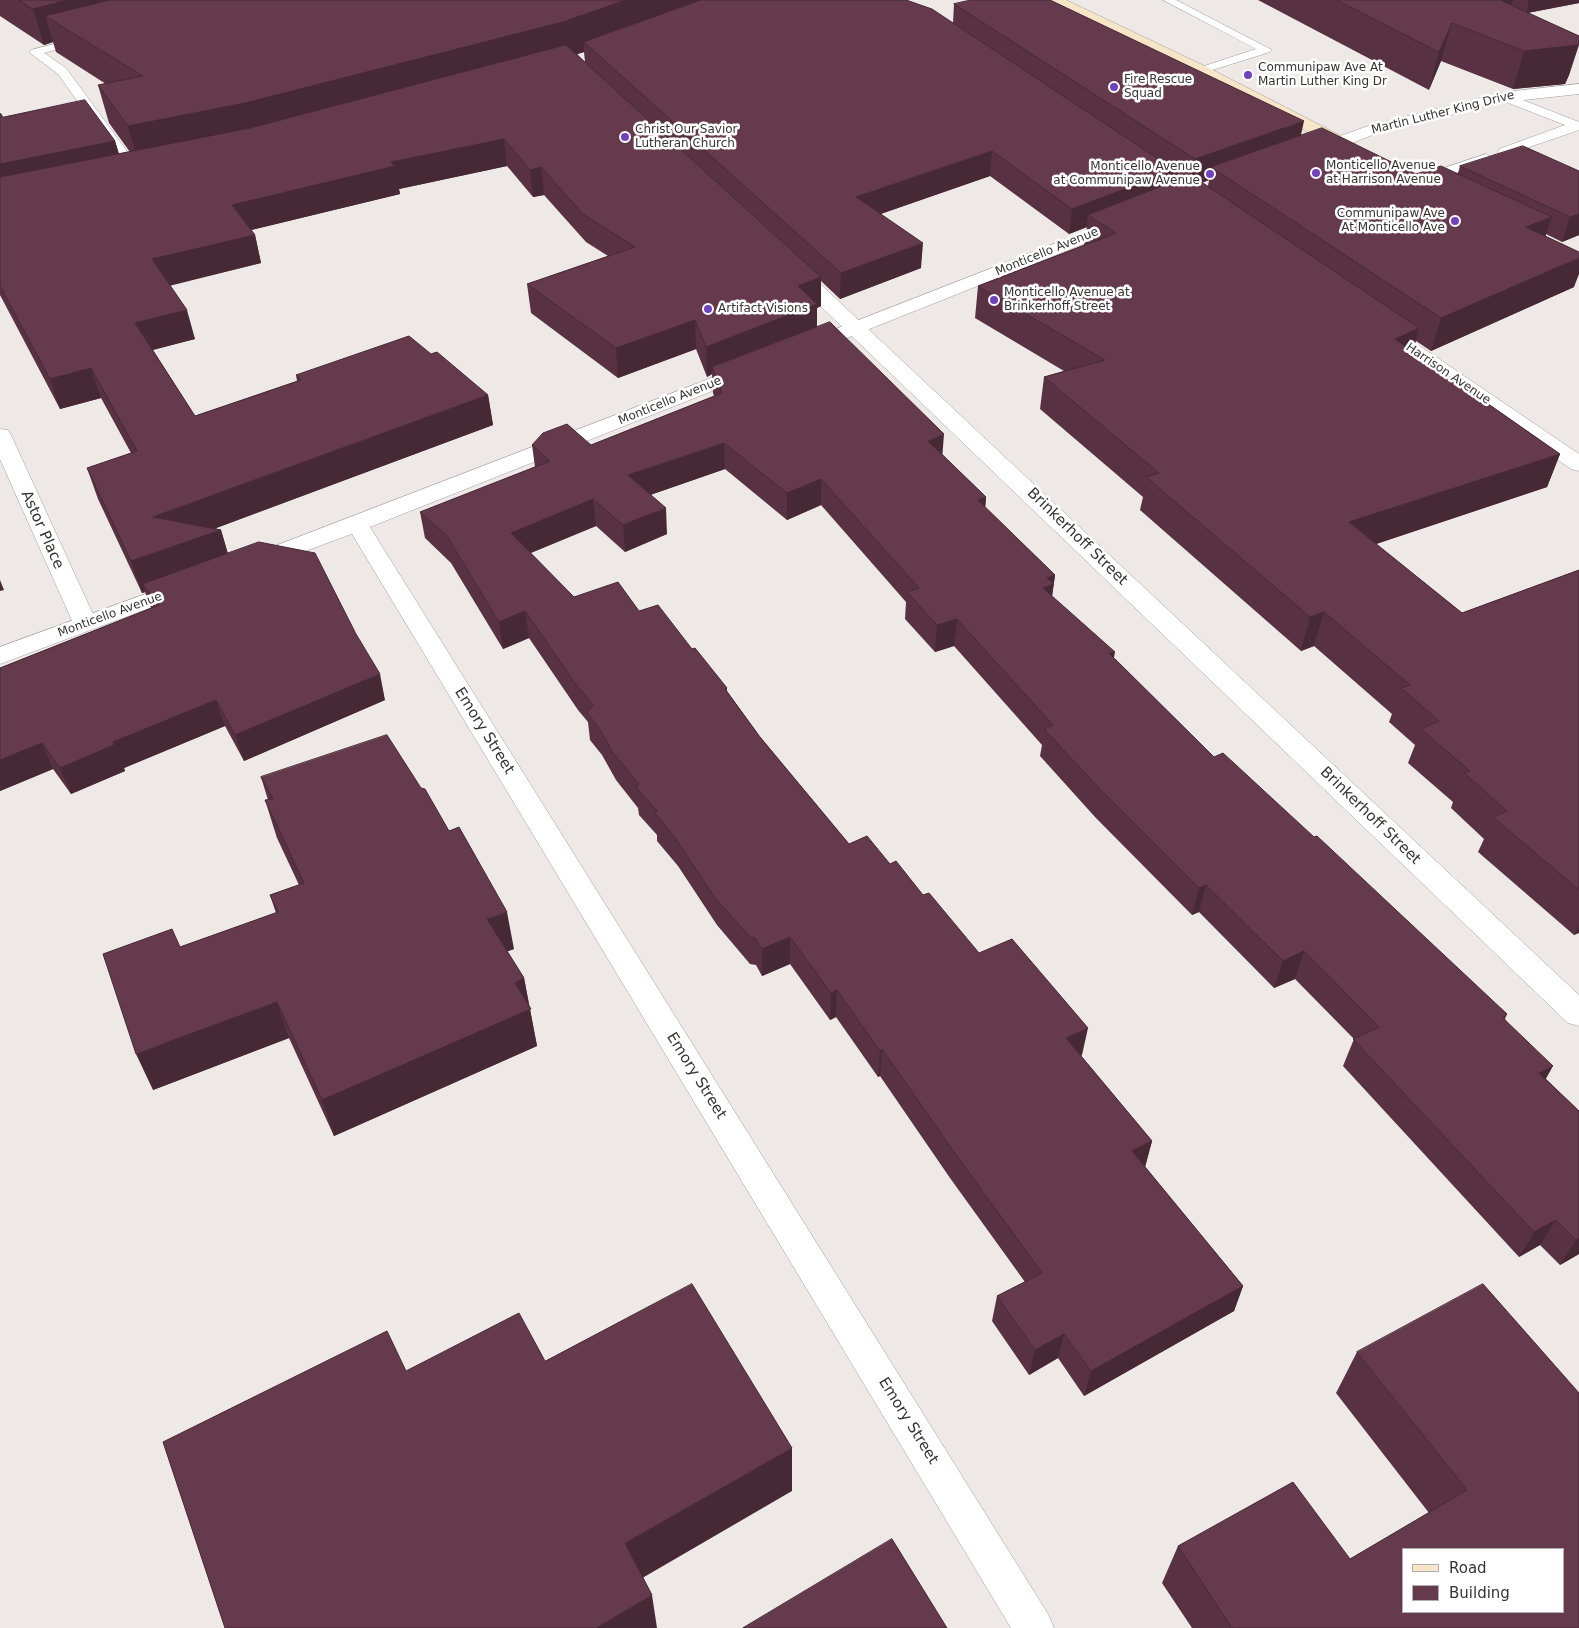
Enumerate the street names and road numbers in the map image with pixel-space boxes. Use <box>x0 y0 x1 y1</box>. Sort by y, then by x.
street label: Martin Luther King Drive <box>1370 88 1516 138</box>
street label: Monticello Avenue <box>993 225 1101 279</box>
street label: Harrison Avenue <box>1403 340 1493 408</box>
street label: Monticello Avenue <box>616 374 724 428</box>
street label: Brinkerhoff Street <box>1023 484 1131 590</box>
street label: Astor Place <box>17 488 67 572</box>
street label: Monticello Avenue <box>56 589 164 641</box>
street label: Emory Street <box>450 684 518 778</box>
street label: Brinkerhoff Street <box>1316 763 1424 869</box>
street label: Emory Street <box>662 1029 730 1123</box>
street label: Emory Street <box>874 1374 942 1468</box>

